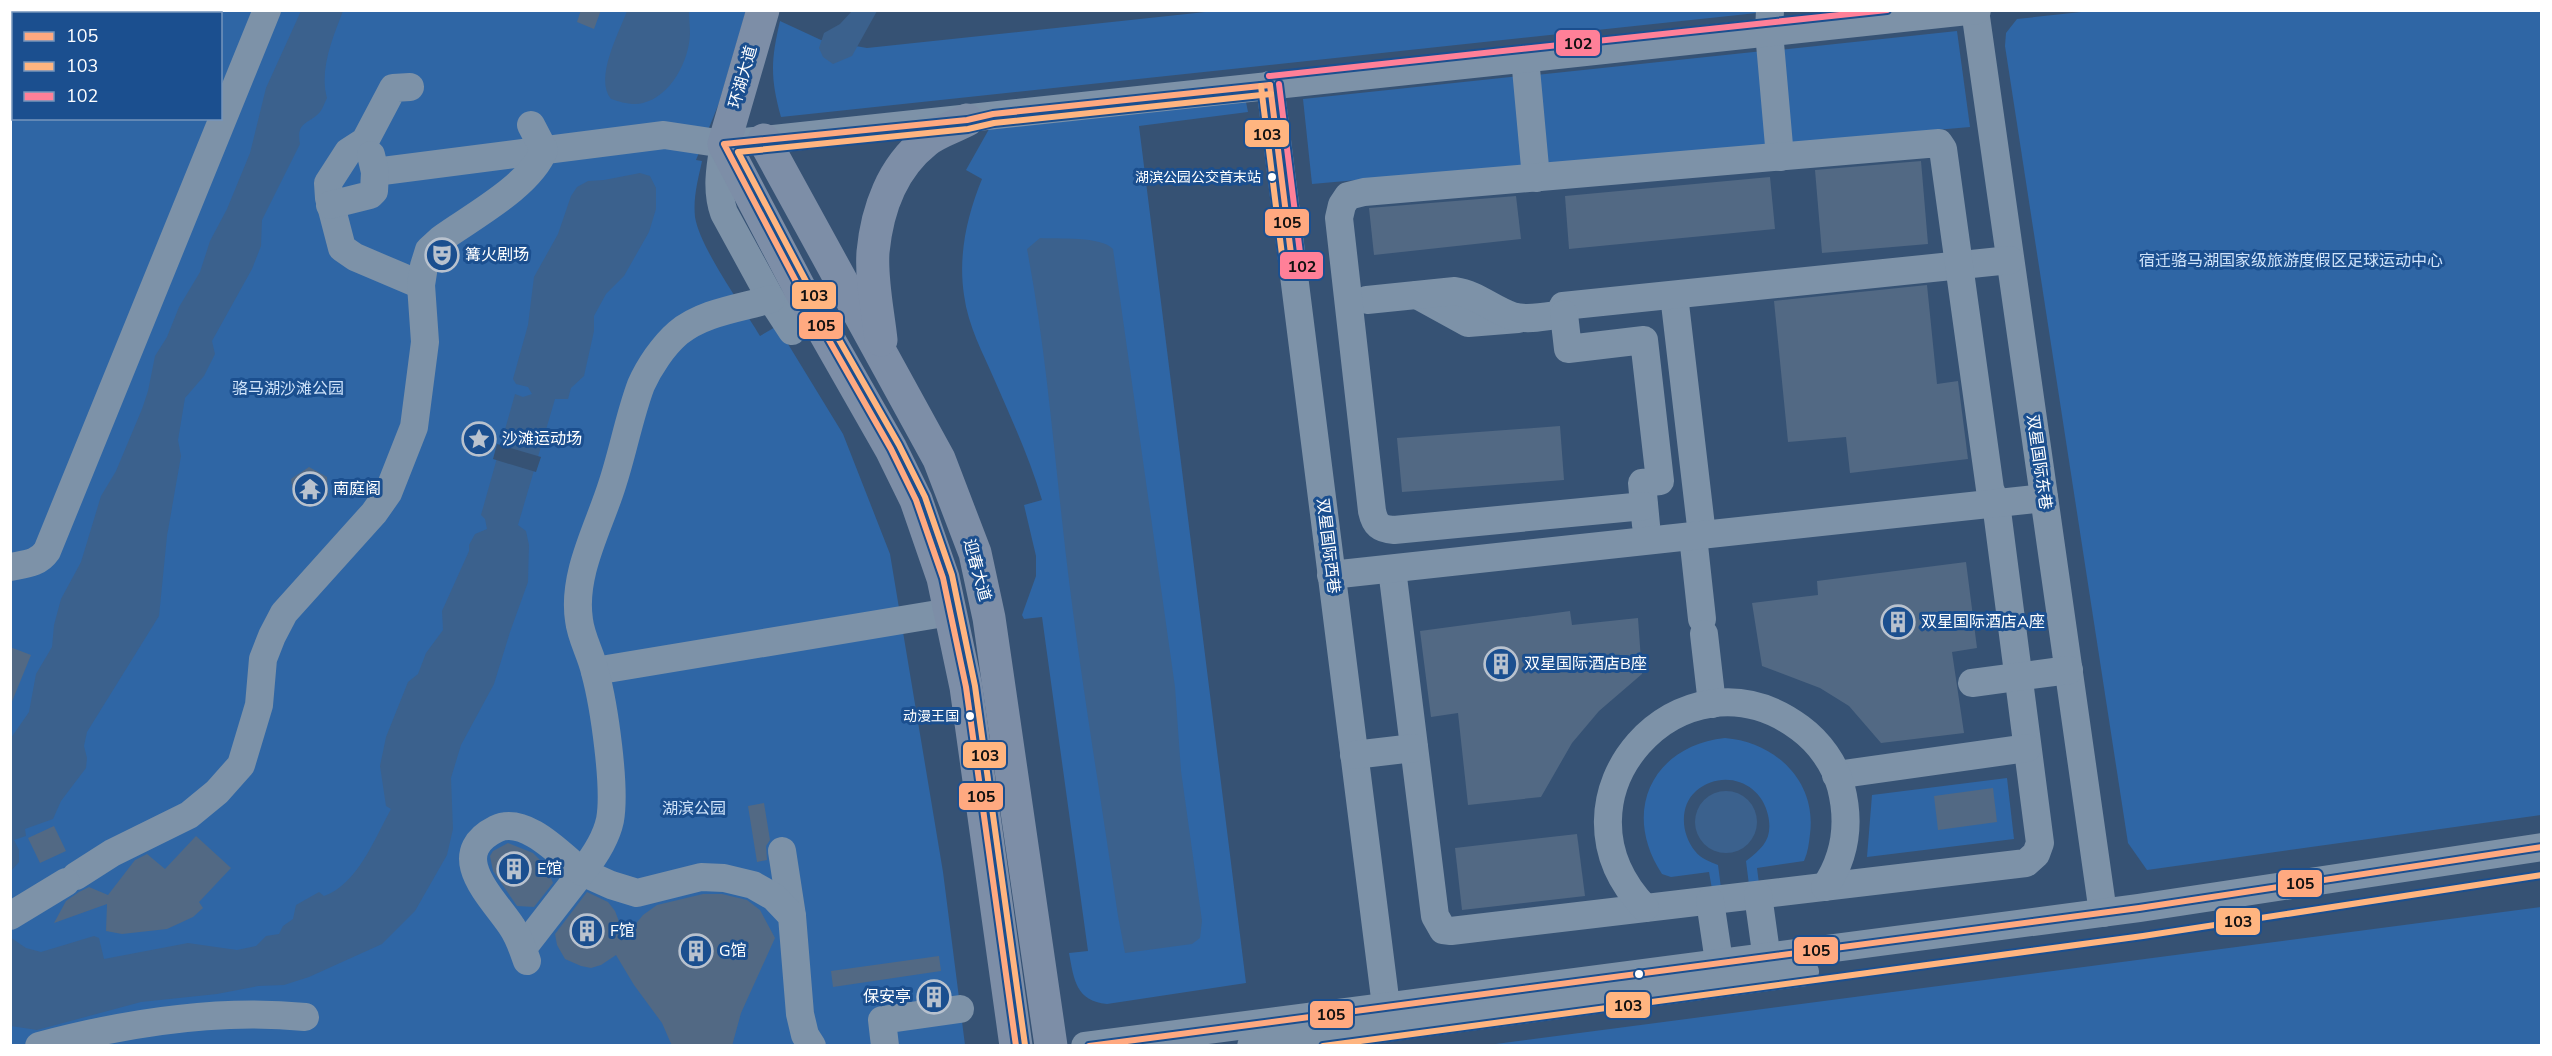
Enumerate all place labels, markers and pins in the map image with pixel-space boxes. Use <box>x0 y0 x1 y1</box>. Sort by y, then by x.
place label: 湖滨公园公交首末站 <box>1135 168 1261 187</box>
marker: 湖滨公园公交首末站 <box>1266 171 1278 183</box>
theatre icon: 篝火剧场 <box>424 237 460 273</box>
place label: 篝火剧场 <box>465 244 529 266</box>
place icon: 沙滩运动场 <box>461 421 497 457</box>
place label: 沙滩运动场 <box>502 428 582 450</box>
temple icon: 南庭阁 <box>292 471 328 507</box>
place label: 南庭阁 <box>333 478 381 500</box>
building icon: 双星国际酒店A座 <box>1880 604 1916 640</box>
place label: 双星国际酒店A座 <box>1921 611 2045 633</box>
building icon: 双星国际酒店B座 <box>1483 646 1519 682</box>
place label: 双星国际酒店B座 <box>1524 653 1647 675</box>
place label: 动漫王国 <box>903 707 959 726</box>
marker: 动漫王国 <box>964 710 976 722</box>
building icon: E馆 <box>496 851 532 887</box>
place label: E馆 <box>537 858 562 880</box>
building icon: F馆 <box>569 913 605 949</box>
place label: F馆 <box>610 920 635 942</box>
building icon: G馆 <box>678 933 714 969</box>
place label: G馆 <box>719 940 747 962</box>
unlabelled marker <box>1633 968 1645 980</box>
building icon: 保安亭 <box>916 979 952 1015</box>
place label: 保安亭 <box>863 986 911 1008</box>

